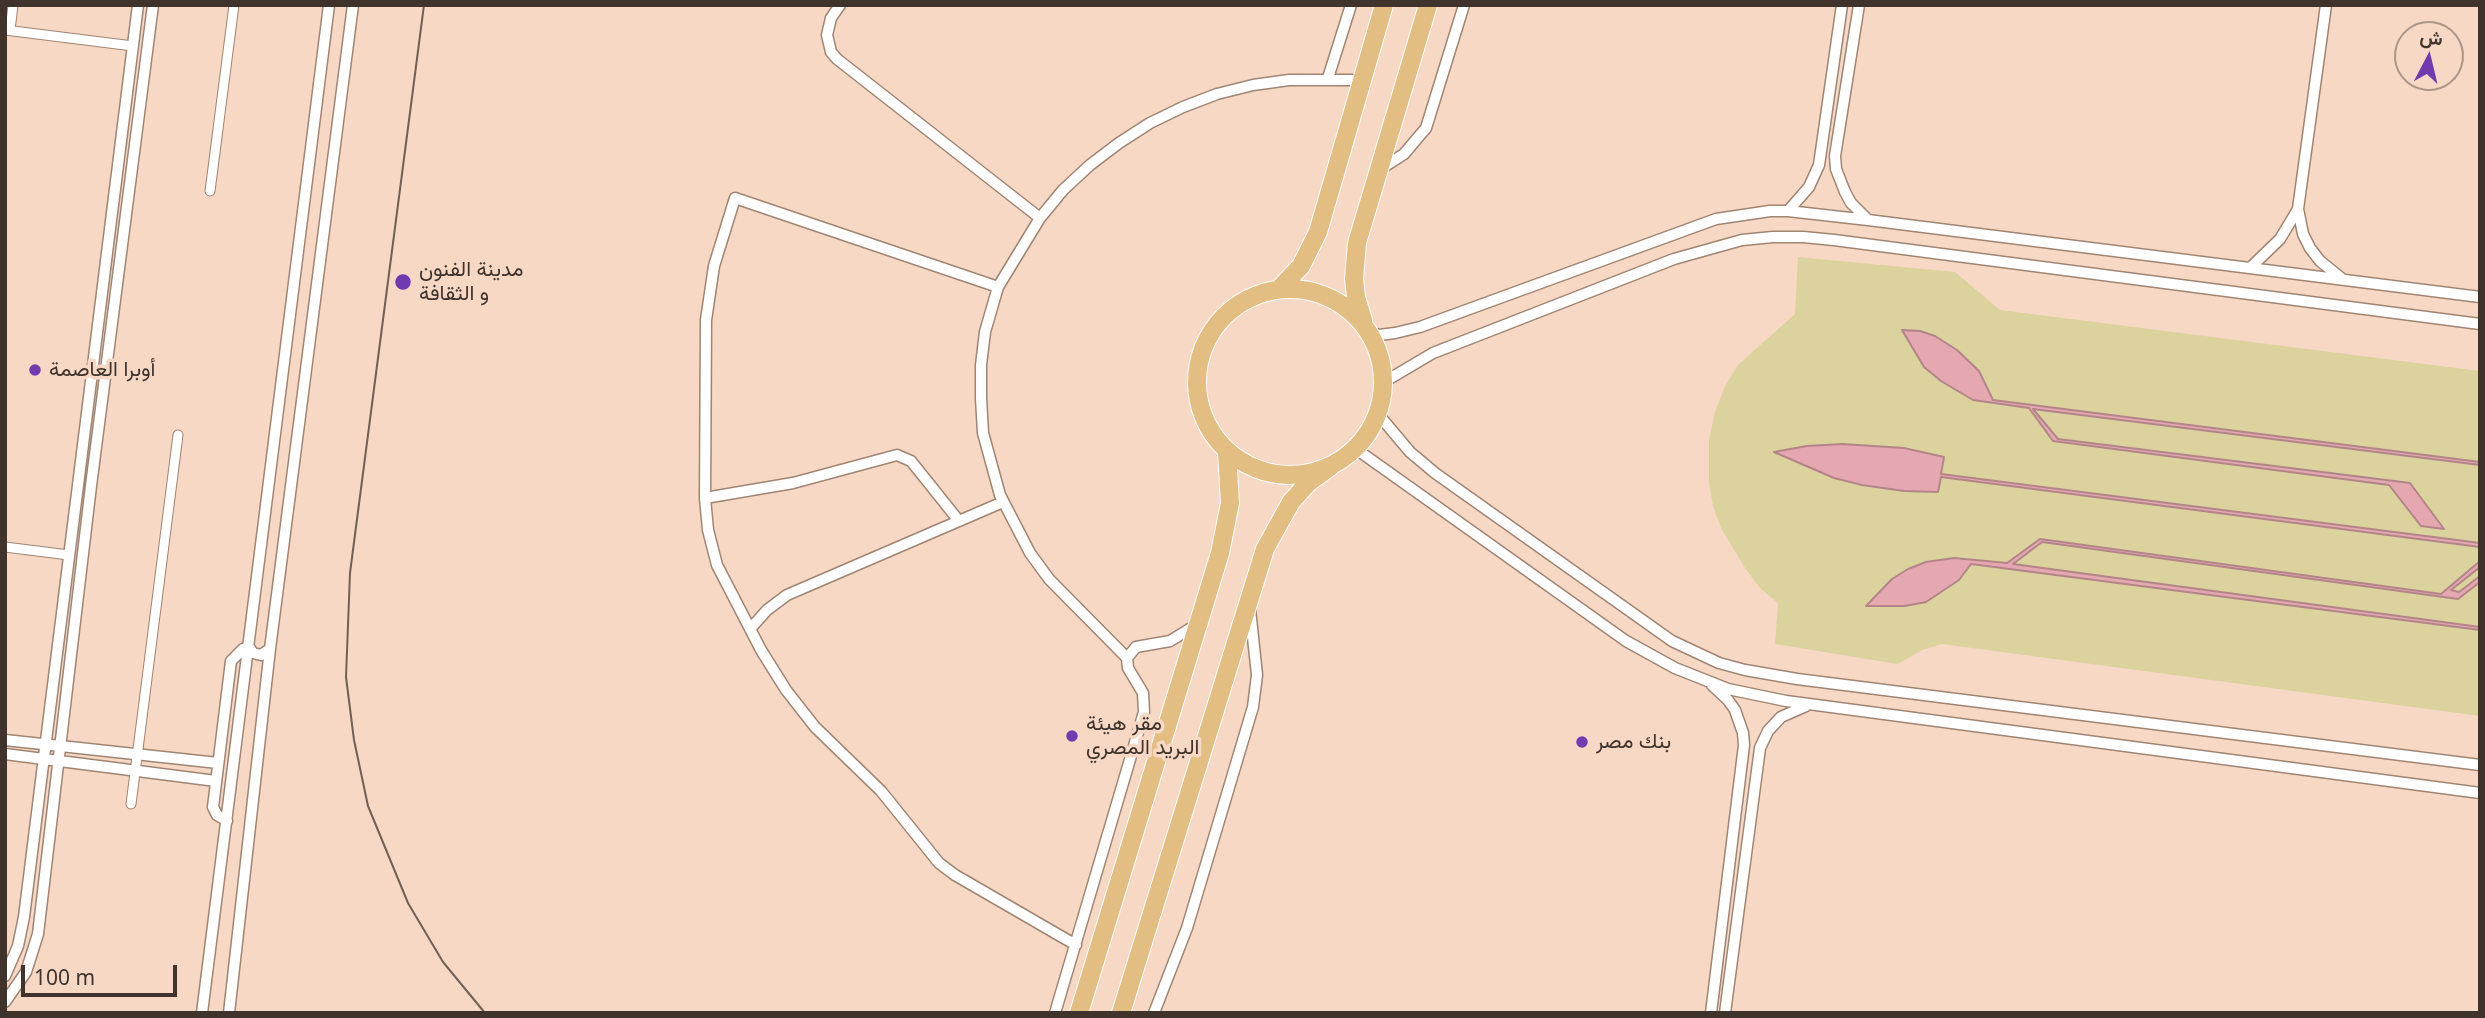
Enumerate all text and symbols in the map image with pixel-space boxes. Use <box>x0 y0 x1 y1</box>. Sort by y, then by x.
north arrow <box>2394 21 2464 91</box>
text: ش <box>2418 23 2444 51</box>
place label: مدينة الفنون و الثقافة <box>419 257 523 307</box>
marker: مدينة الفنون و الثقافة <box>393 272 413 292</box>
place label: أوبرا العاصمة <box>49 357 155 383</box>
marker: أوبرا العاصمة <box>27 362 43 378</box>
place label: مقر هيئة البريد المصري <box>1086 711 1199 761</box>
marker: مقر هيئة البريد المصري <box>1064 728 1080 744</box>
place label: بنك مصر <box>1596 729 1671 755</box>
marker: بنك مصر <box>1574 734 1590 750</box>
scale bar <box>24 951 180 995</box>
text: 100 m <box>34 963 95 991</box>

